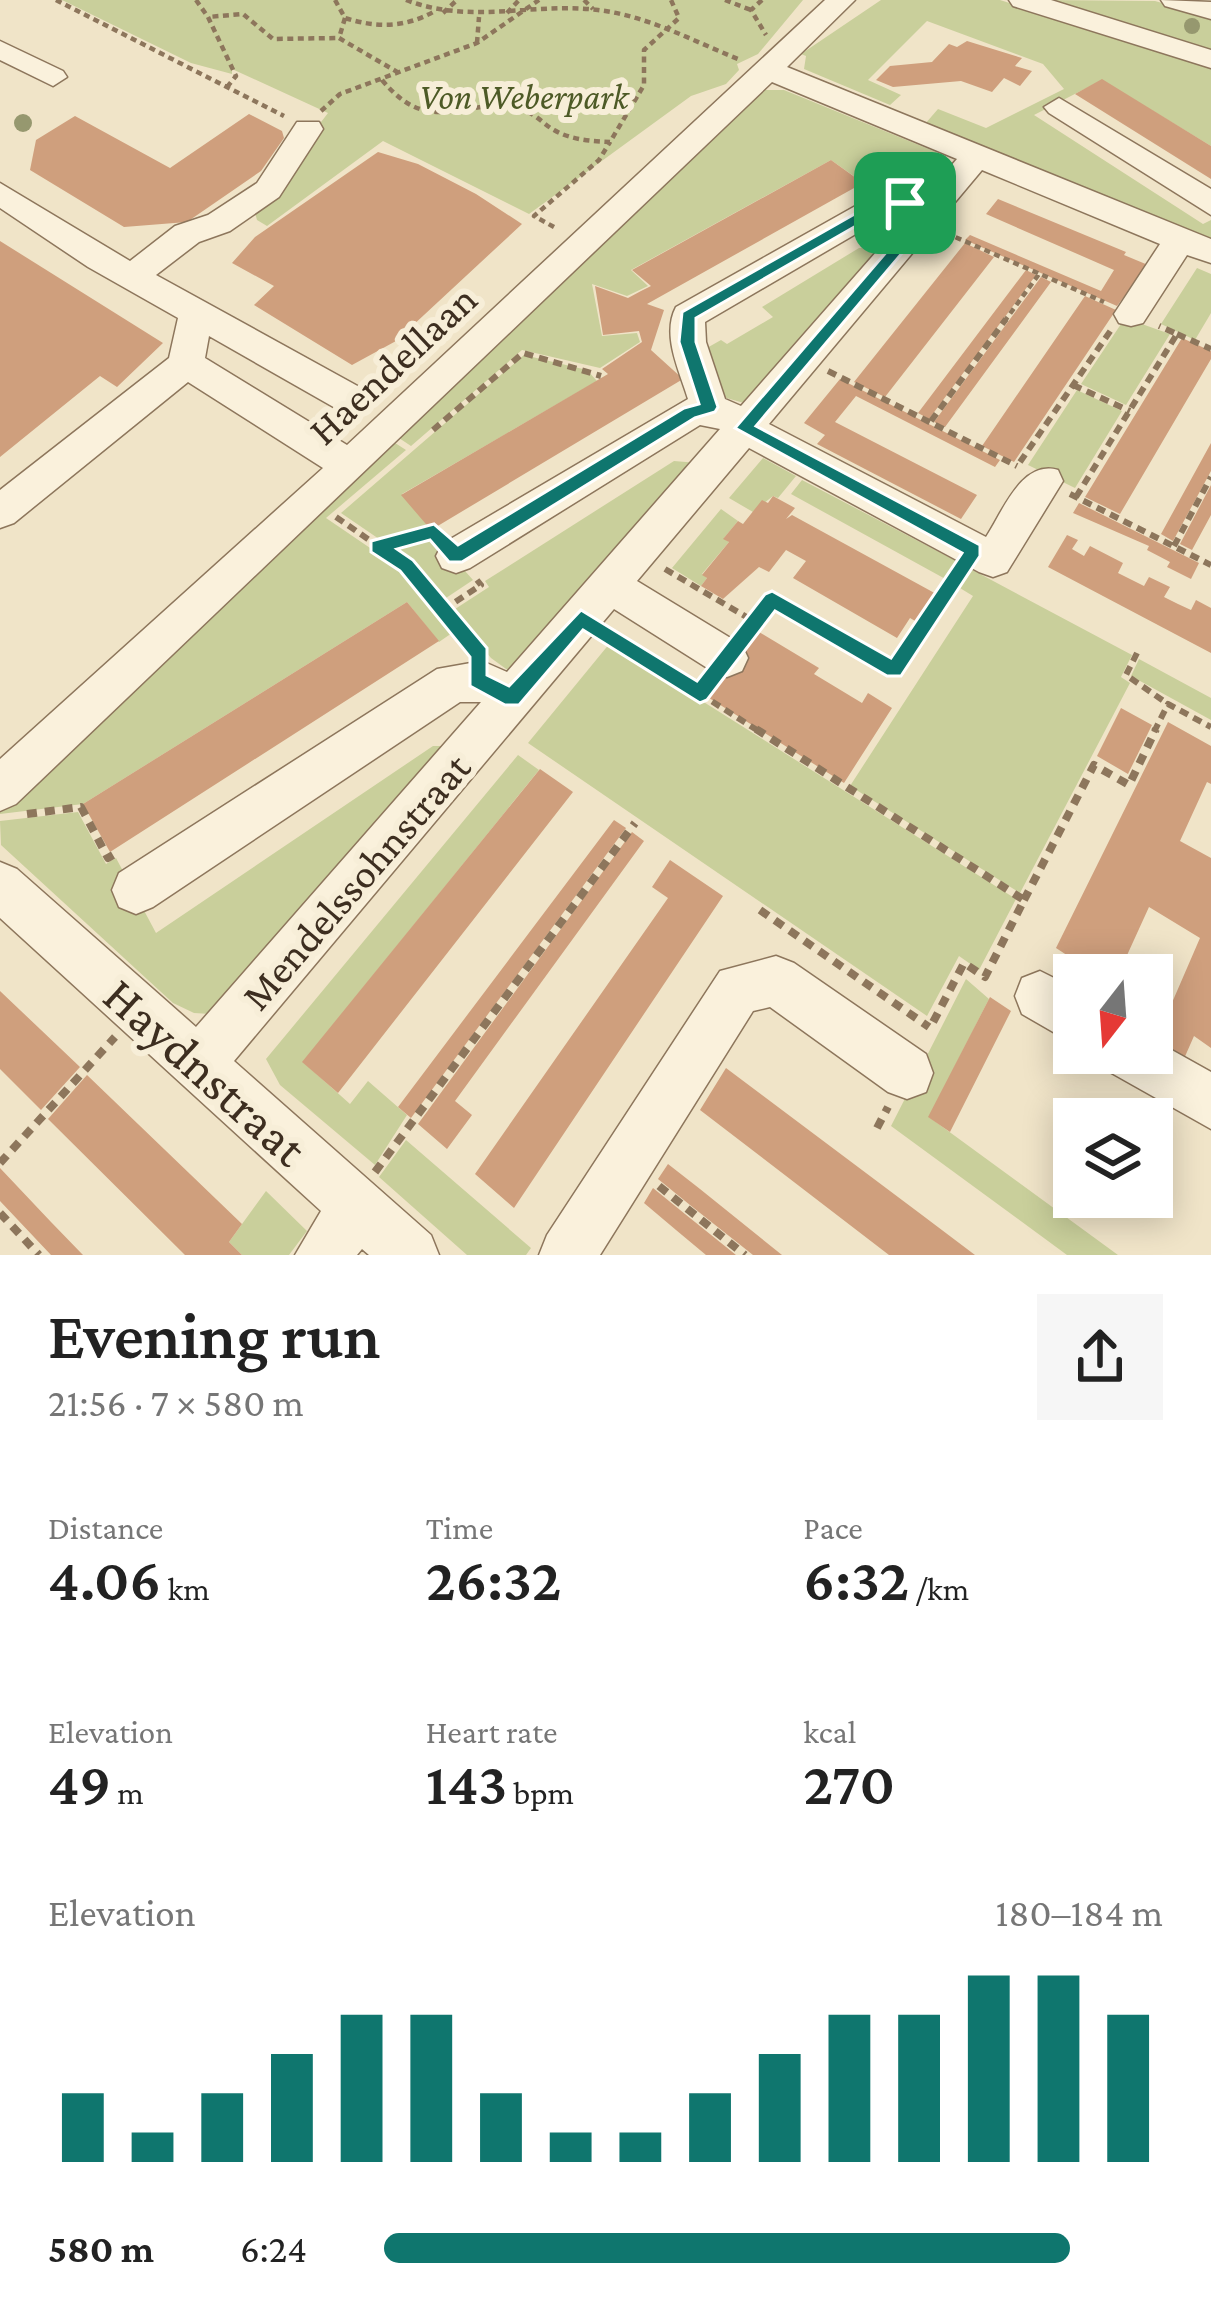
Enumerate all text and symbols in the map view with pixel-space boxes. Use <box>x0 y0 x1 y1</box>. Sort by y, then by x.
park label: Von Weberpark <box>420 77 630 117</box>
pin <box>854 152 956 254</box>
icon: arrive <box>872 170 938 236</box>
street label: Haendellaan <box>299 275 486 454</box>
street label: Mendelssohnstraat <box>231 743 480 1019</box>
north arrow <box>1053 954 1173 1074</box>
map controls <box>1053 954 1173 1218</box>
street label: Haydnstraat <box>93 966 319 1178</box>
button: layers <box>1053 1098 1173 1218</box>
button: share <box>1037 1294 1163 1420</box>
text: Evening run <box>48 1299 380 1372</box>
text: 21:56 · 7 × 580 m <box>48 1381 304 1424</box>
text: Distance <box>48 1509 163 1546</box>
text: Time <box>426 1509 493 1546</box>
text: Pace <box>803 1509 863 1546</box>
text: 4.06 <box>48 1546 161 1613</box>
text: 26:32 <box>426 1546 561 1613</box>
text: 6:32 <box>803 1546 909 1613</box>
text: km <box>161 1570 210 1607</box>
text: /km <box>909 1570 969 1607</box>
text: Elevation <box>48 1713 173 1750</box>
text: Heart rate <box>426 1713 558 1750</box>
text: kcal <box>803 1713 857 1750</box>
text: 49 <box>48 1750 111 1817</box>
text: 143 <box>426 1750 507 1817</box>
text: 270 <box>803 1750 895 1817</box>
text: m <box>111 1774 144 1811</box>
text: bpm <box>507 1774 574 1811</box>
text: Elevation <box>48 1891 196 1934</box>
text: 180–184 m <box>995 1891 1163 1934</box>
text: 580 m <box>48 2227 154 2270</box>
text: 6:24 <box>240 2227 307 2270</box>

